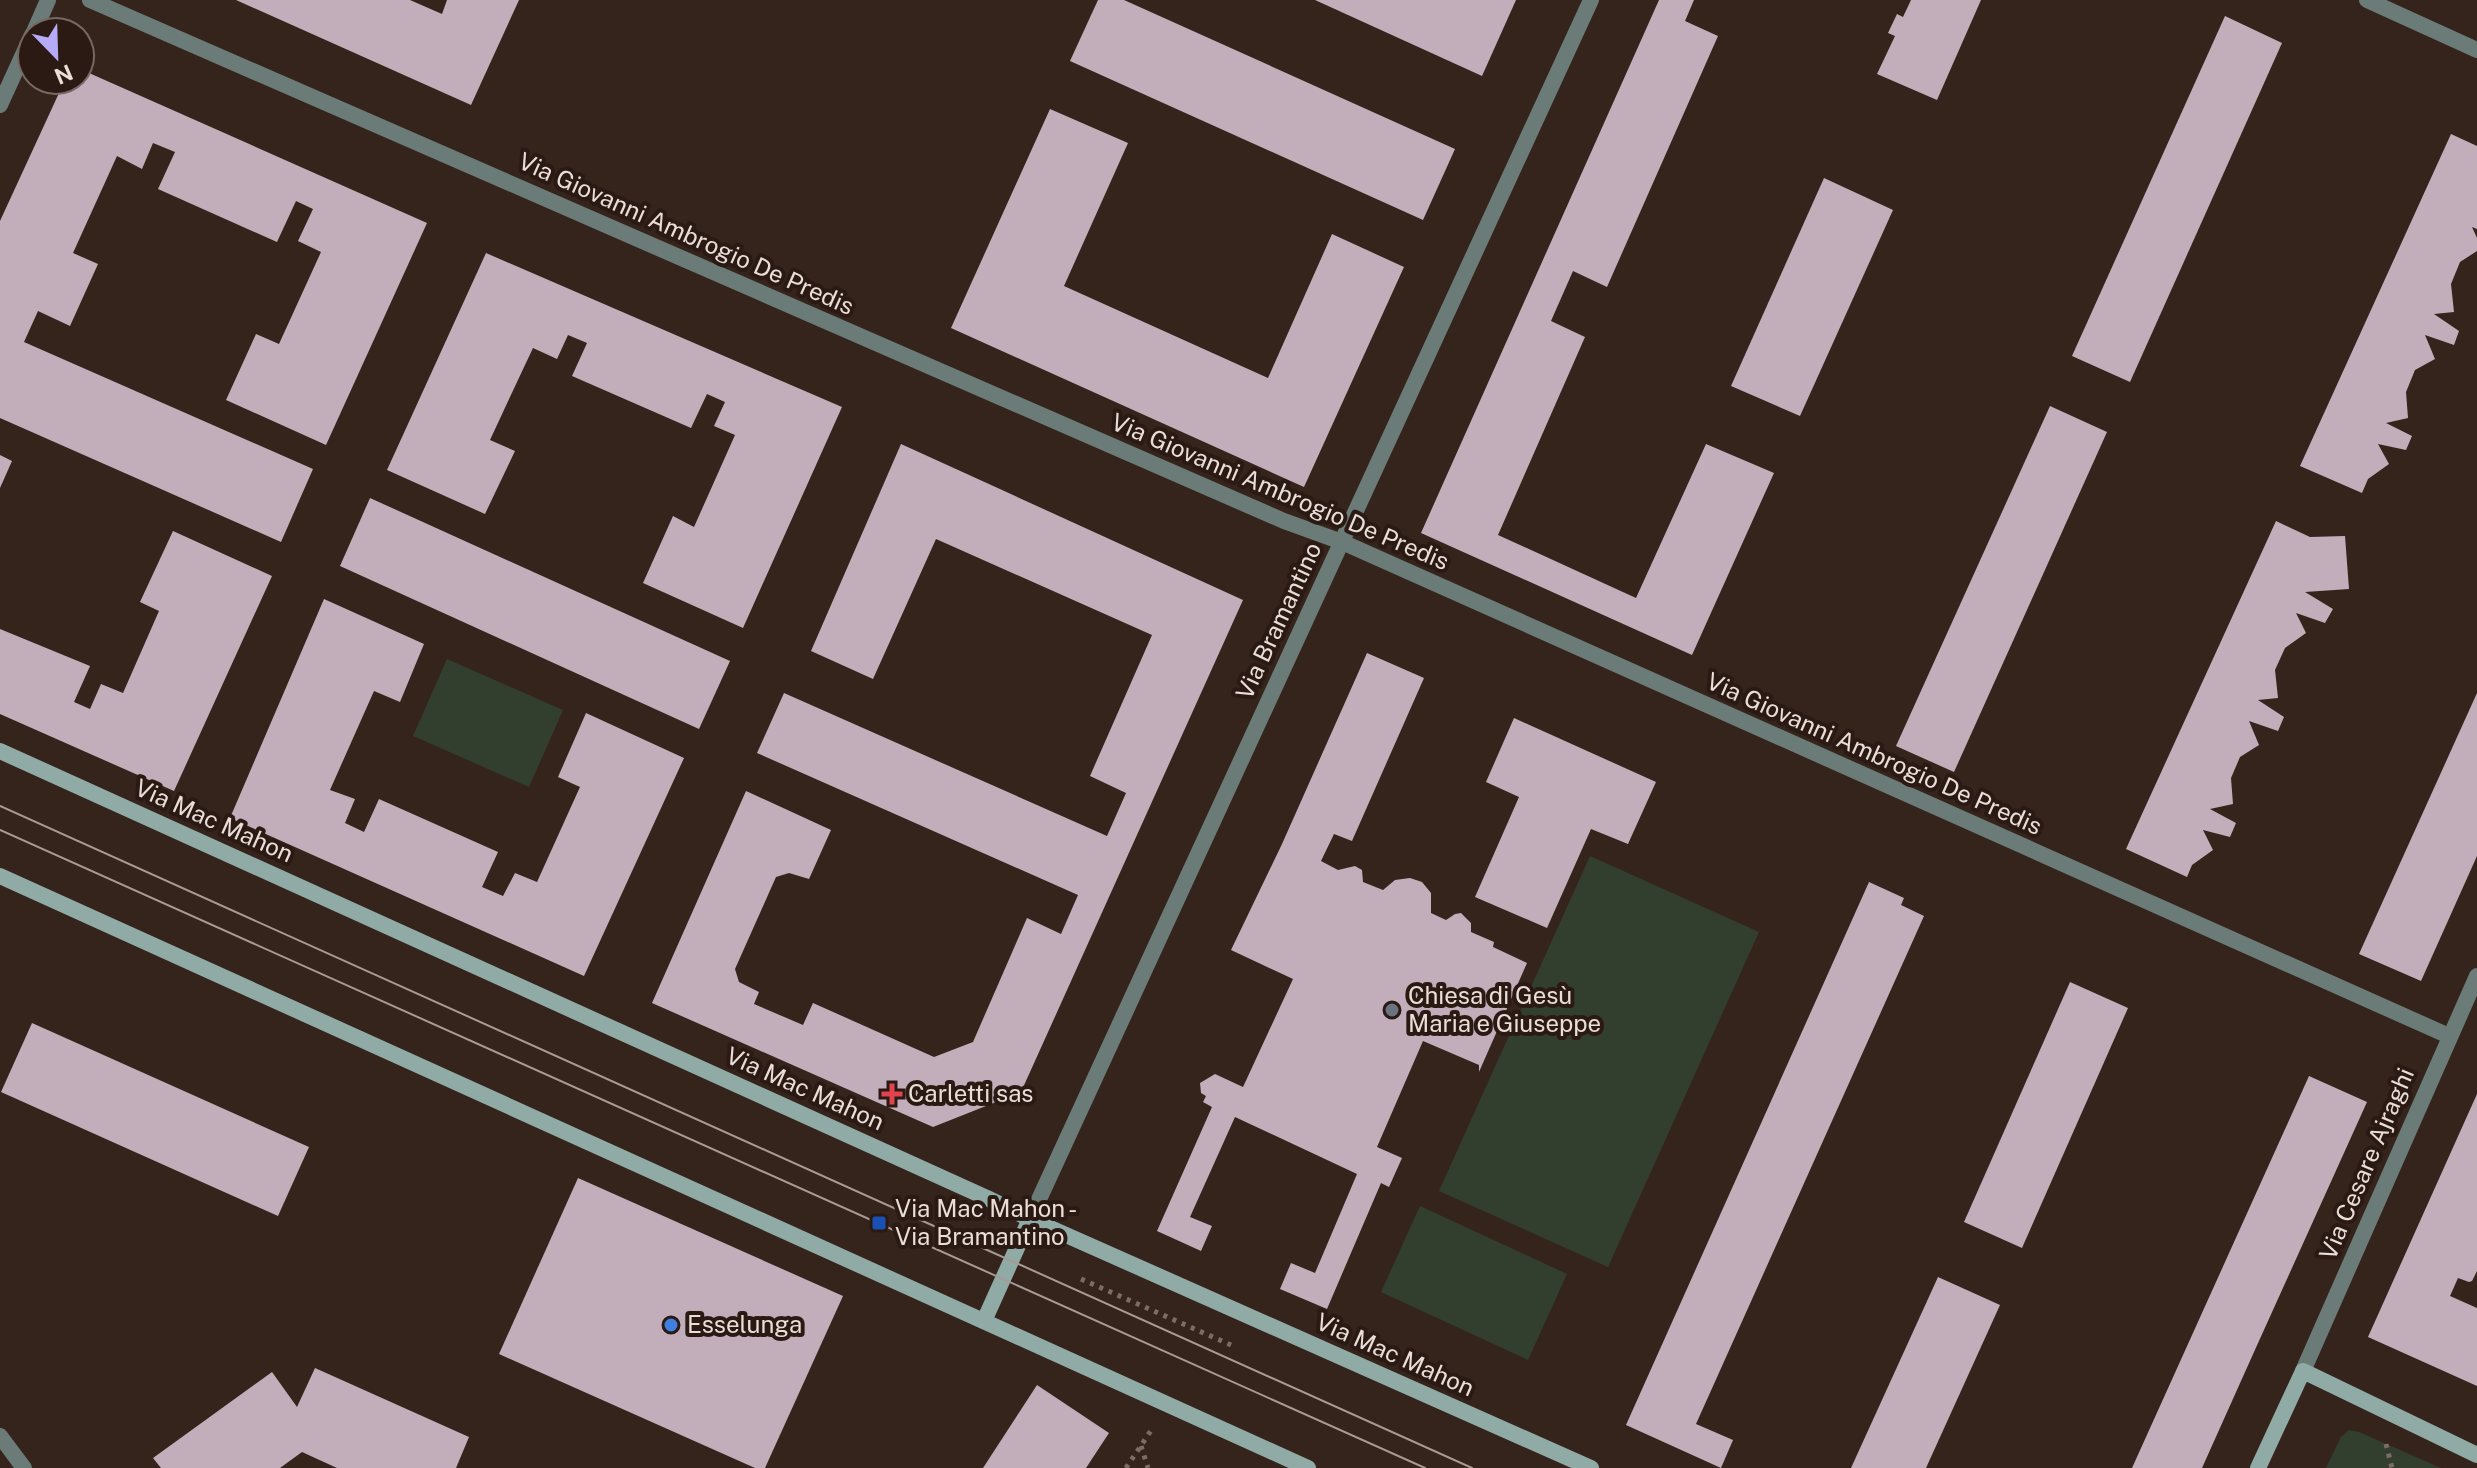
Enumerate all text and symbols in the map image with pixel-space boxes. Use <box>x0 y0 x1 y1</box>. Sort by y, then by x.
north arrow <box>16 16 96 96</box>
text: N <box>51 59 77 90</box>
street label: Via Giovanni Ambrogio De Predis <box>514 146 858 320</box>
street label: Via Giovanni Ambrogio De Predis <box>1107 407 1453 575</box>
street label: Via Bramantino <box>1230 538 1327 703</box>
street label: Via Giovanni Ambrogio De Predis <box>1702 666 2046 840</box>
street label: Via Mac Mahon <box>131 773 298 867</box>
place label: Chiesa di Gesù Maria e Giuseppe <box>1408 981 1601 1037</box>
marker: Chiesa di Gesù Maria e Giuseppe <box>1383 1001 1401 1019</box>
street label: Via Mac Mahon <box>722 1041 889 1135</box>
street label: Via Cesare Ajraghi <box>2313 1064 2419 1264</box>
place label: Carletti sas <box>908 1079 1033 1107</box>
marker: Carletti sas <box>883 1085 901 1103</box>
place label: Via Mac Mahon - Via Bramantino <box>895 1194 1077 1250</box>
marker: Via Mac Mahon - Via Bramantino <box>870 1214 888 1232</box>
street label: Via Mac Mahon <box>1312 1307 1479 1401</box>
place label: Esselunga <box>687 1310 802 1338</box>
marker: Esselunga <box>662 1316 680 1334</box>

